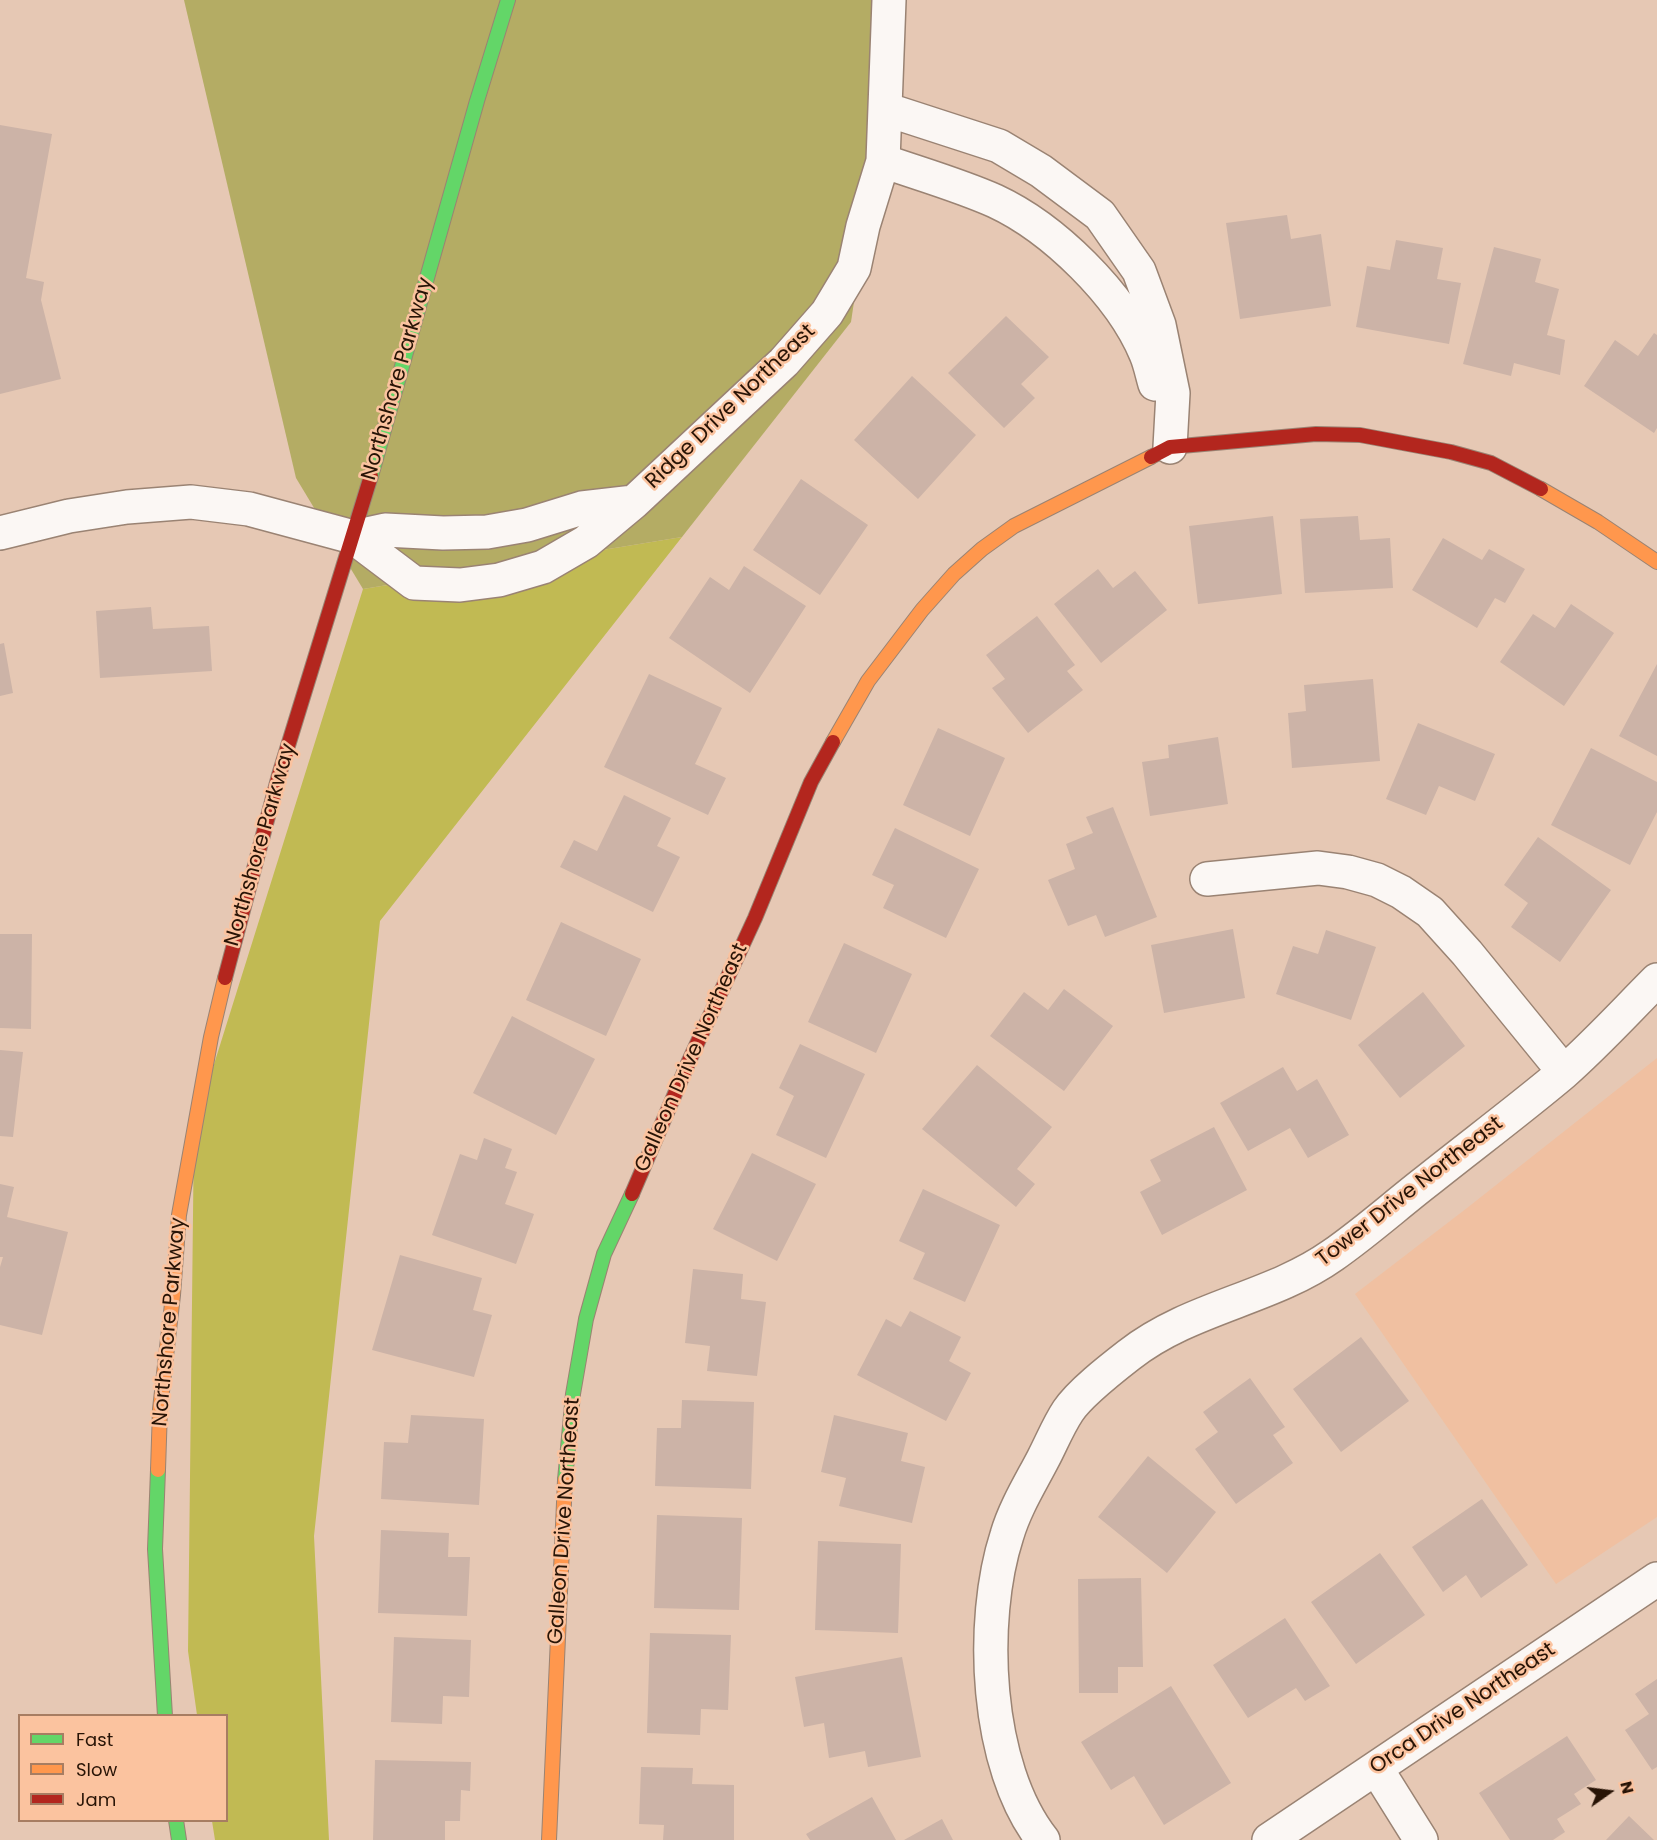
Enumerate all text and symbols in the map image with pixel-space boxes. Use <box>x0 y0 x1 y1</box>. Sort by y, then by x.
street label: Northshore Parkway <box>357 275 439 483</box>
street label: Ridge Drive Northeast <box>641 319 821 495</box>
street label: Northshore Parkway <box>220 741 302 949</box>
street label: Galleon Drive Northeast <box>630 940 754 1176</box>
street label: Tower Drive Northeast <box>1312 1111 1508 1273</box>
street label: Northshore Parkway <box>148 1216 192 1428</box>
street label: Galleon Drive Northeast <box>544 1397 586 1645</box>
street label: Orca Drive Northeast <box>1366 1638 1560 1780</box>
legend <box>18 1714 228 1822</box>
text: Fast <box>76 1727 113 1752</box>
text: Slow <box>76 1757 117 1782</box>
north arrow <box>1579 1762 1639 1822</box>
text: N <box>1614 1779 1640 1796</box>
text: Jam <box>76 1787 116 1812</box>

